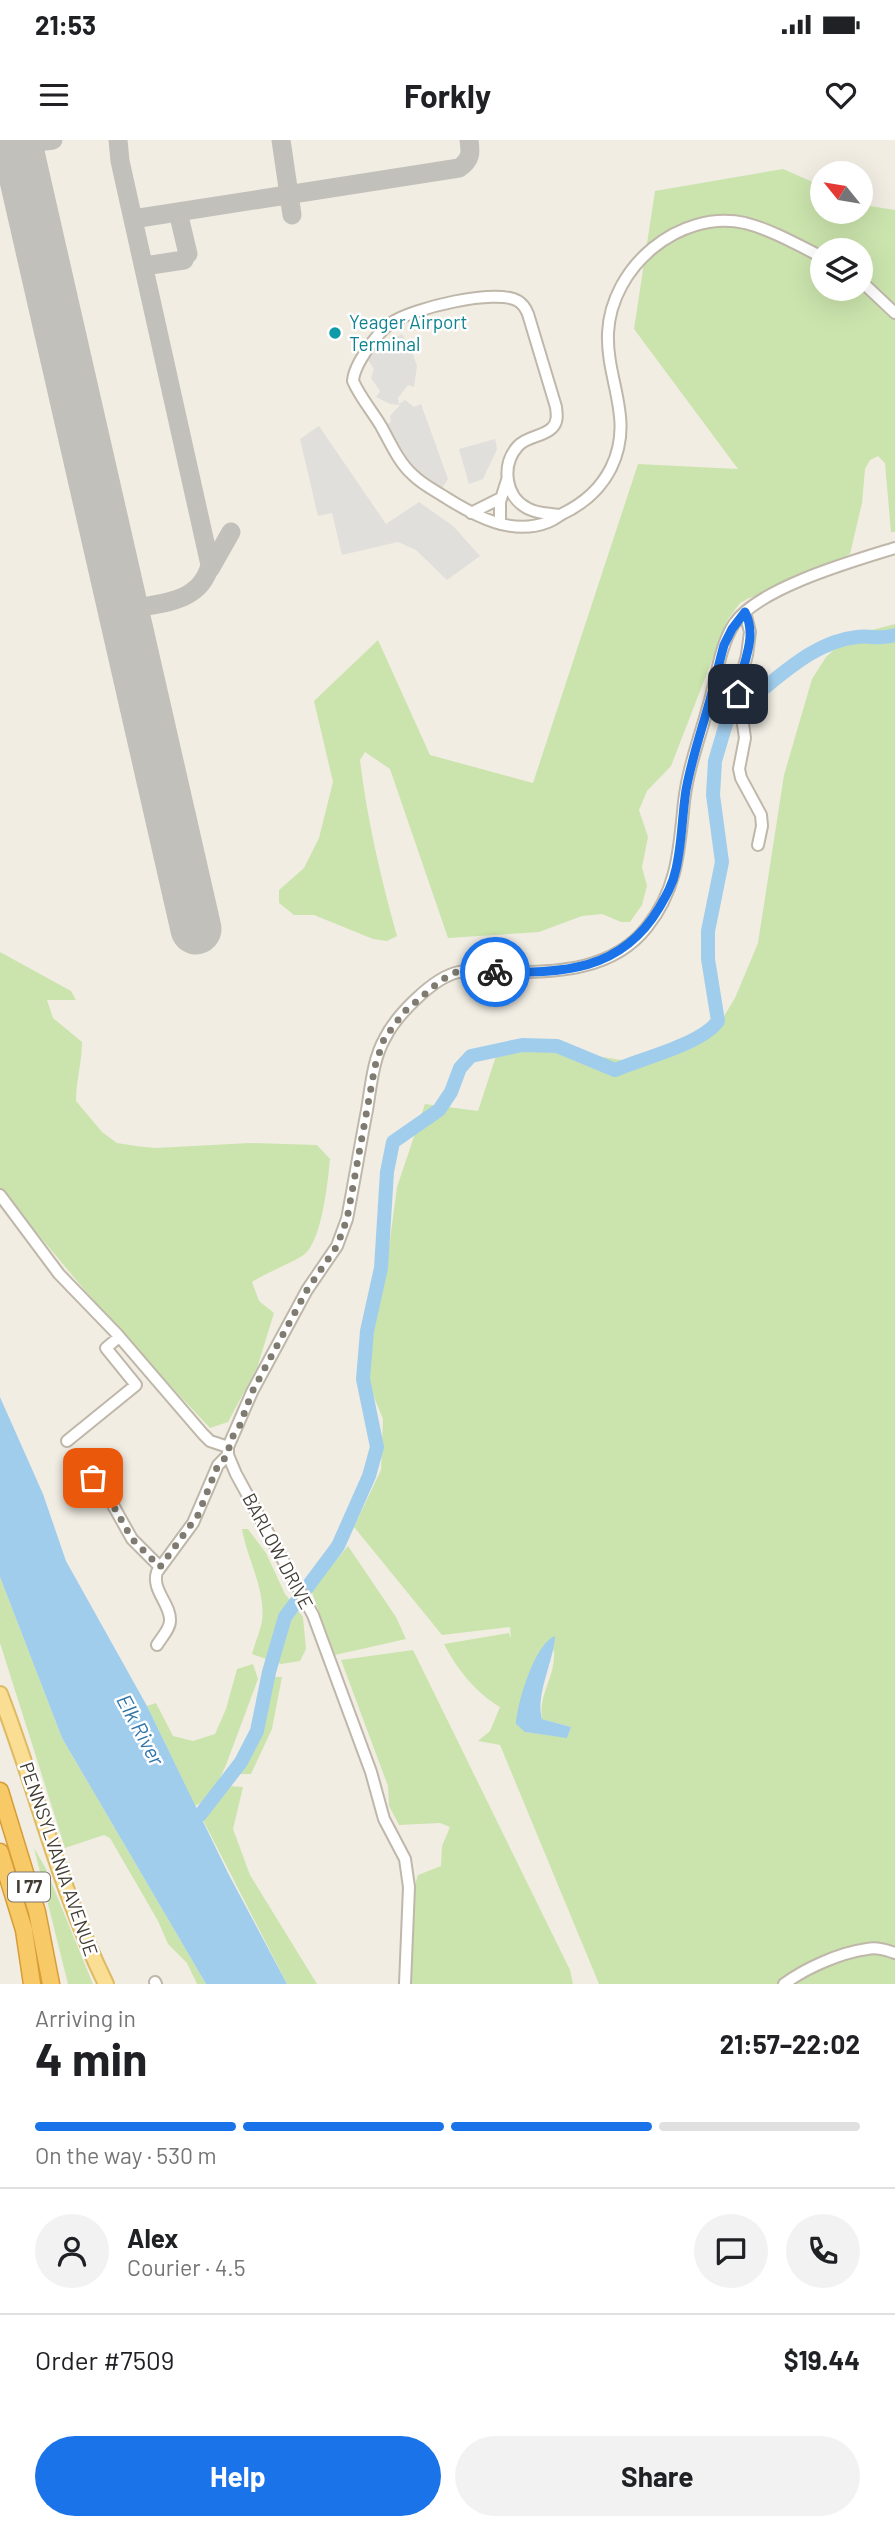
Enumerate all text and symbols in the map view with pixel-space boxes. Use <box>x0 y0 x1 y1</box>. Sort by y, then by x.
text: 21:53 <box>35 9 96 40</box>
icon: menu <box>35 76 73 114</box>
text: Forkly <box>404 76 491 114</box>
icon: heart <box>822 76 860 114</box>
north arrow <box>810 161 873 224</box>
map controls <box>810 161 873 301</box>
button: layers <box>810 238 873 301</box>
place label: Yeager Airport Terminal <box>349 310 467 355</box>
marker: Yeager Airport Terminal <box>327 325 343 341</box>
pin <box>708 664 768 724</box>
icon: home <box>719 675 757 713</box>
courier <box>460 937 530 1007</box>
icon: bike <box>476 953 514 991</box>
pin <box>63 1448 123 1508</box>
icon: bag <box>74 1459 112 1497</box>
street label: BARLOW DRIVE <box>238 1489 319 1613</box>
water label: Elk River <box>112 1690 171 1769</box>
street label: PENNSYLVANIA AVENUE <box>15 1759 104 1959</box>
road number: I 77 <box>8 1872 50 1902</box>
text: Arriving in <box>35 2004 136 2032</box>
text: 21:57–22:02 <box>720 2028 860 2059</box>
text: 4 min <box>35 2030 147 2085</box>
text: On the way · 530 m <box>35 2141 217 2169</box>
button: person <box>35 2214 109 2288</box>
button: chat <box>694 2214 768 2288</box>
button: phone <box>786 2214 860 2288</box>
text: Alex <box>127 2222 178 2253</box>
text: Courier · 4.5 <box>127 2253 246 2281</box>
text: Order #7509 <box>35 2344 174 2375</box>
text: $19.44 <box>784 2344 860 2375</box>
button: Help <box>35 2436 441 2516</box>
button: Share <box>455 2436 860 2516</box>

